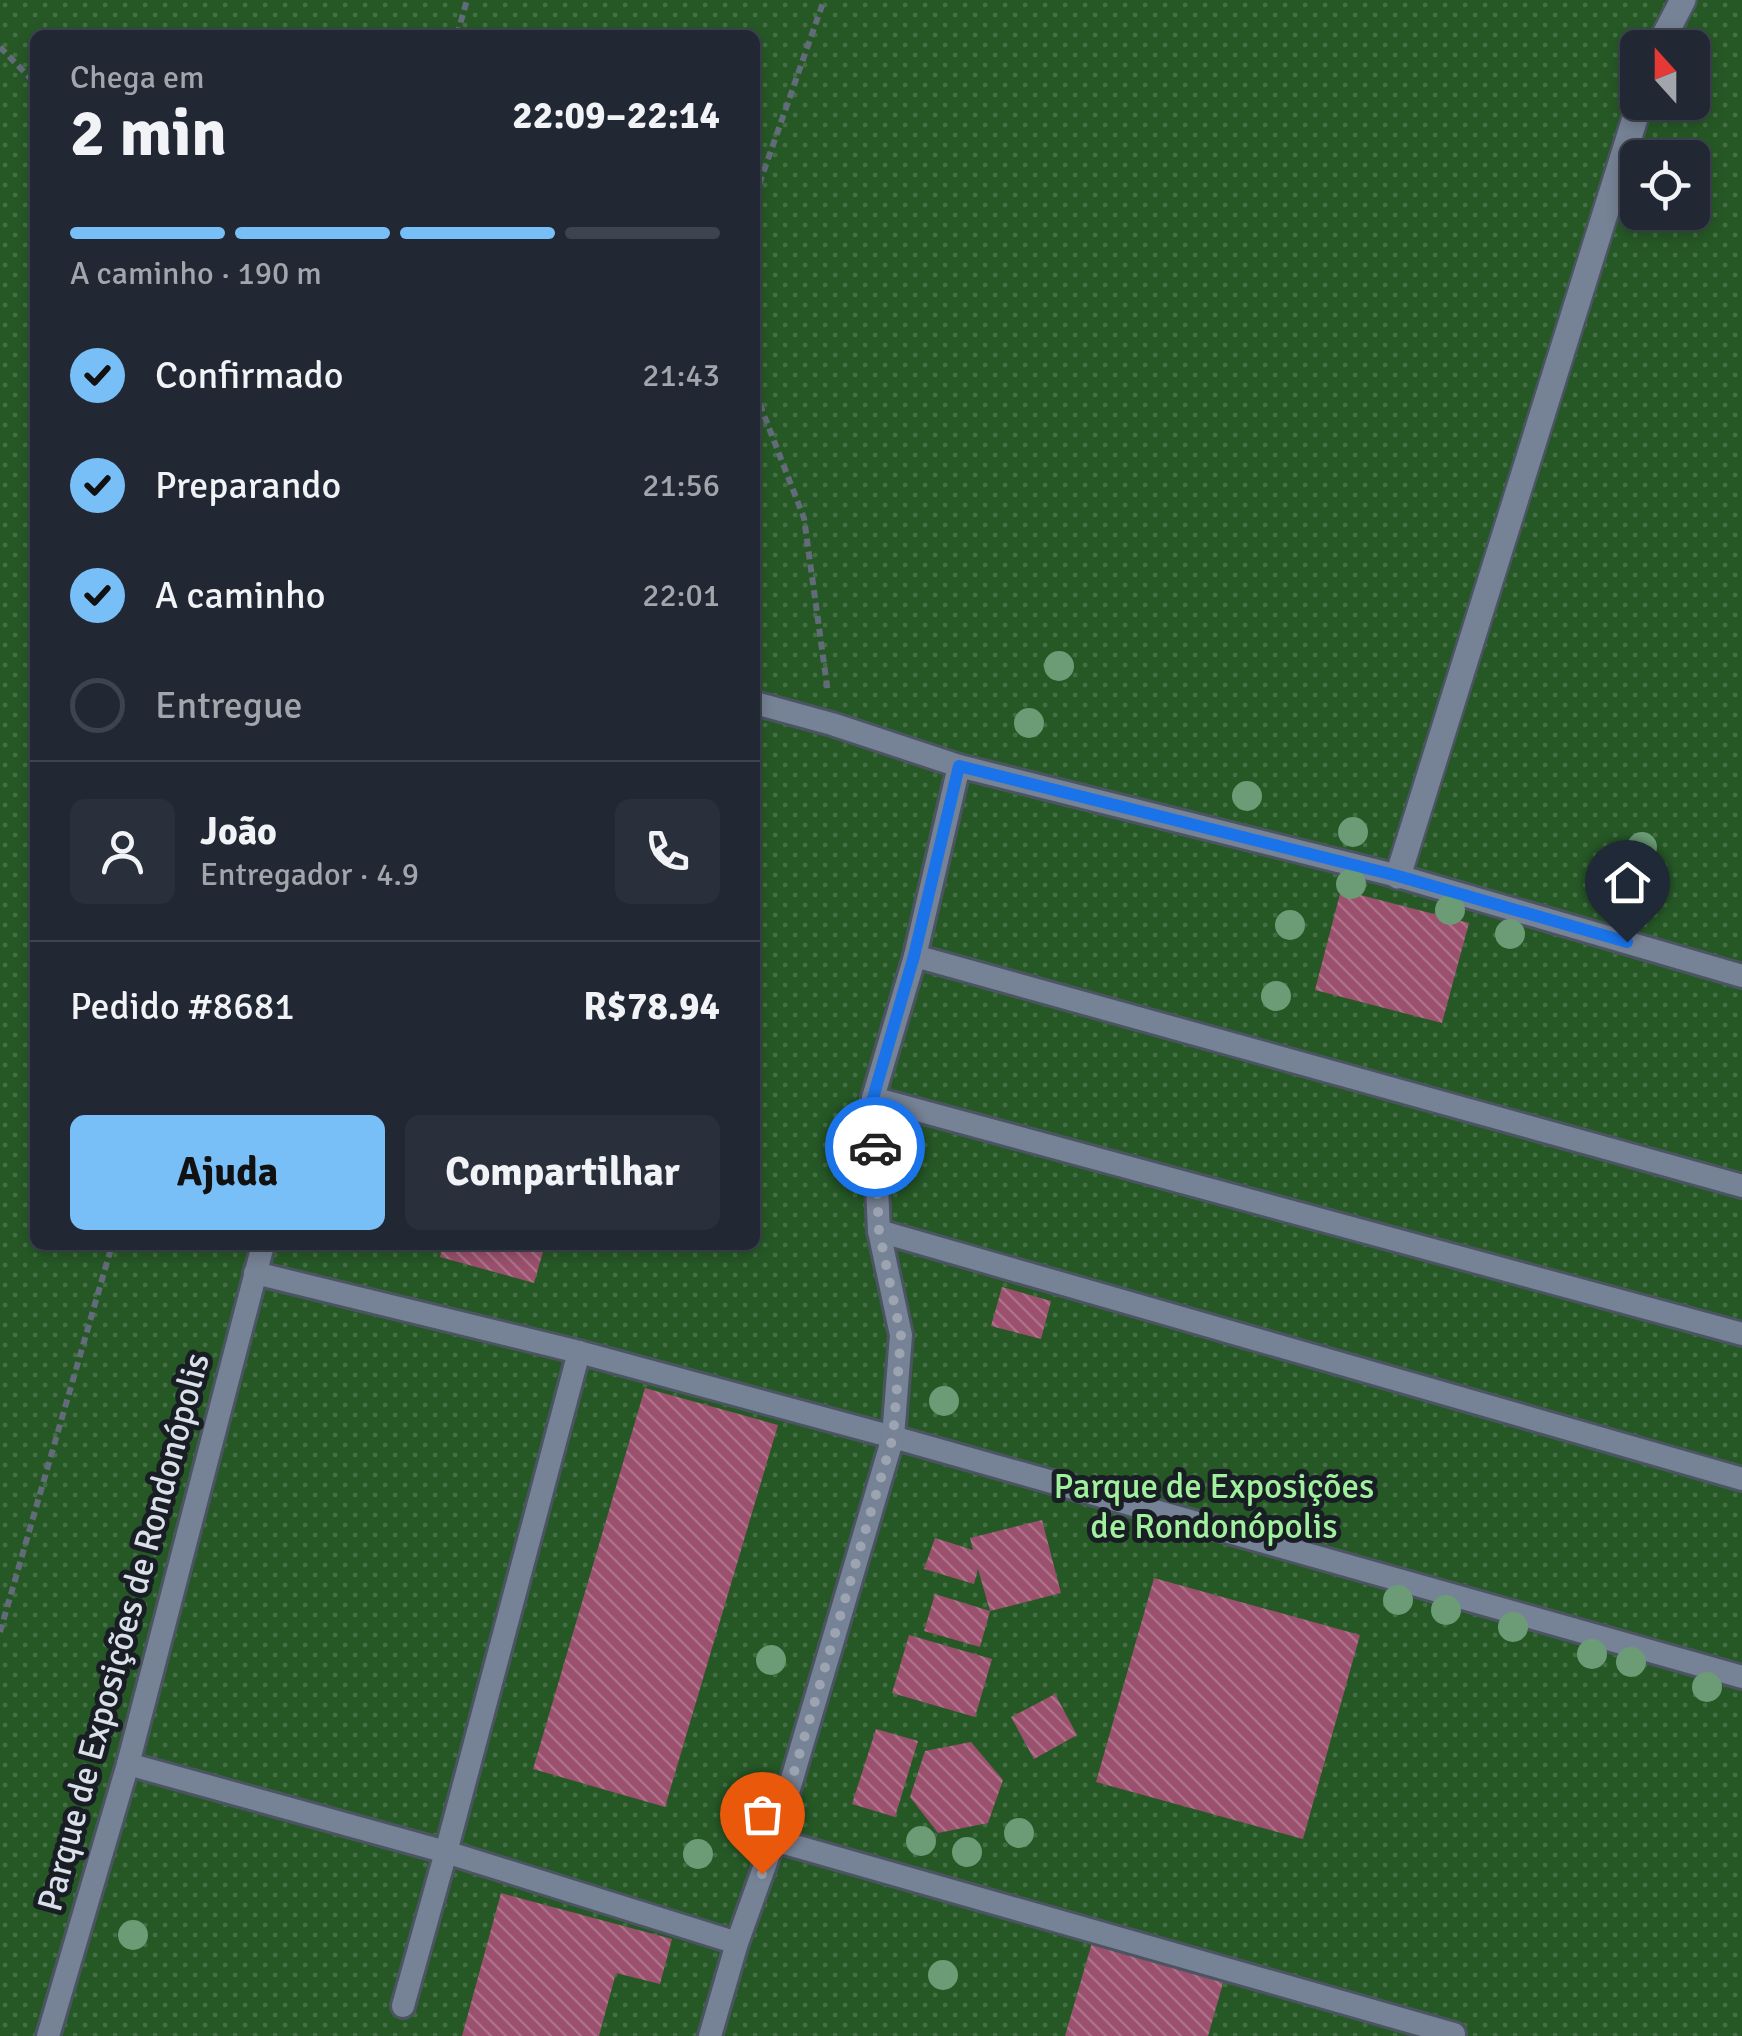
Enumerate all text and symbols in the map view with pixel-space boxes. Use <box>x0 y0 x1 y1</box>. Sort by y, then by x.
north arrow <box>1620 30 1710 120</box>
map controls <box>1620 30 1710 230</box>
text: Chega em <box>70 58 204 97</box>
text: 22:09–22:14 <box>512 92 720 139</box>
text: 2 min <box>70 94 227 174</box>
button: locate <box>1620 140 1710 230</box>
text: A caminho · 190 m <box>70 254 322 293</box>
icon: check <box>70 348 125 403</box>
text: Confirmado <box>155 352 344 399</box>
text: 21:43 <box>642 356 720 395</box>
icon: check <box>70 458 125 513</box>
text: Preparando <box>155 462 341 509</box>
text: 21:56 <box>642 466 720 505</box>
icon: check <box>70 568 125 623</box>
text: A caminho <box>155 572 326 619</box>
text: 22:01 <box>642 576 720 615</box>
text: Entregue <box>155 682 303 729</box>
button: person <box>70 799 175 904</box>
button: phone <box>615 799 720 904</box>
text: João <box>200 808 277 855</box>
pin <box>1585 840 1670 943</box>
text: Entregador · 4.9 <box>200 855 419 894</box>
icon: home <box>1600 855 1655 910</box>
text: Pedido #8681 <box>70 983 295 1030</box>
text: R$78.94 <box>583 983 720 1030</box>
courier <box>825 1097 925 1197</box>
button: Ajuda <box>70 1115 385 1230</box>
button: Compartilhar <box>405 1115 720 1230</box>
icon: car <box>848 1120 903 1175</box>
street label: Parque de Exposições de Rondonópolis <box>28 1348 219 1916</box>
park label: Parque de Exposições de Rondonópolis <box>1054 1465 1374 1548</box>
pin <box>720 1772 805 1875</box>
icon: bag <box>735 1787 790 1842</box>

